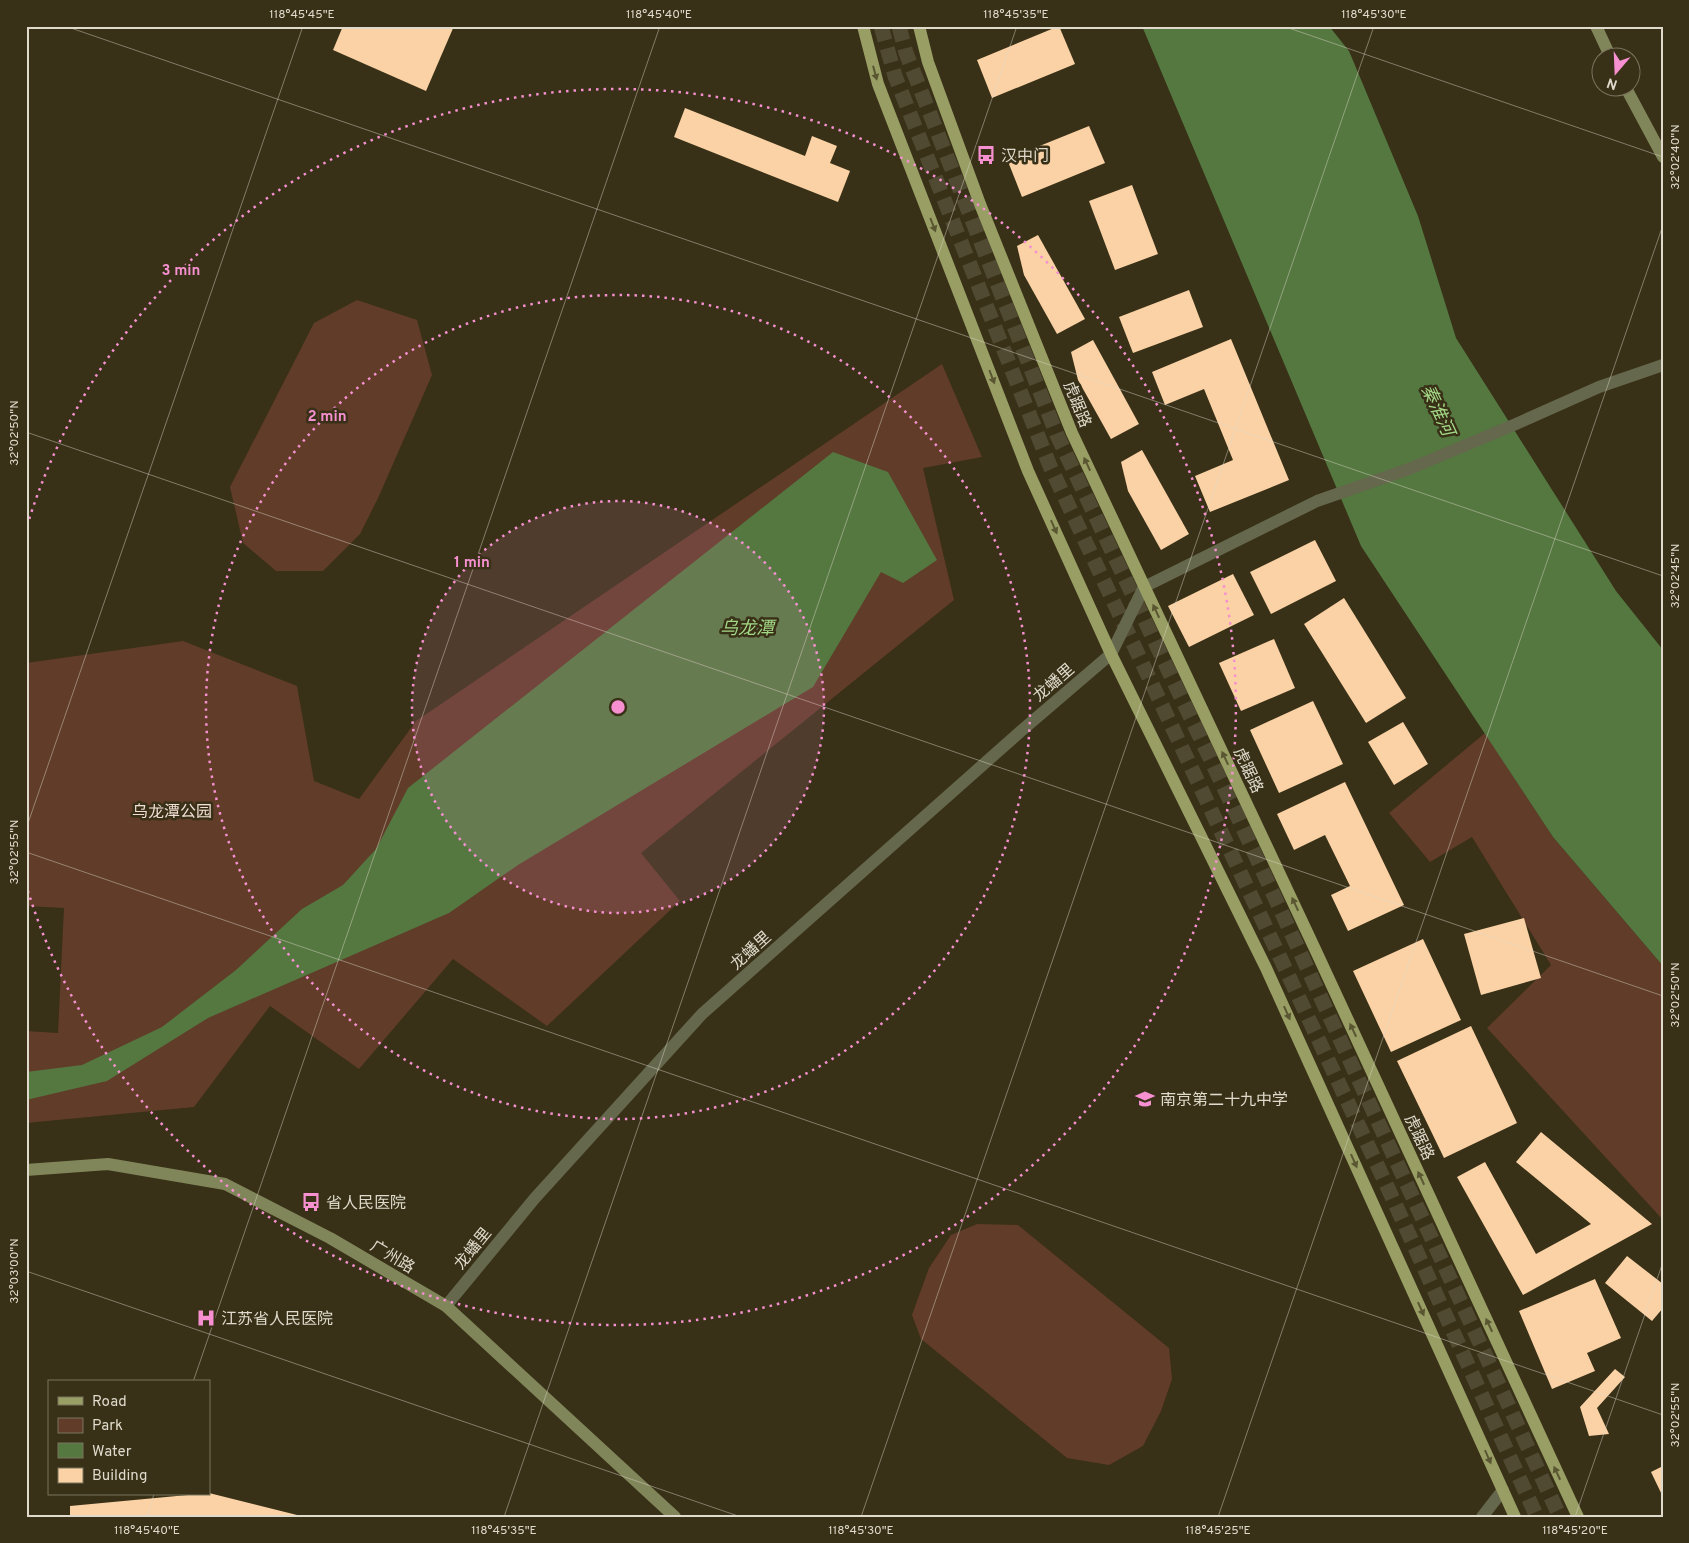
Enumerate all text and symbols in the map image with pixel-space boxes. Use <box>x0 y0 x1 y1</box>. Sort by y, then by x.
text: 118°45'45"E <box>269 7 335 23</box>
text: 118°45'40"E <box>626 7 692 23</box>
text: 118°45'35"E <box>983 7 1049 23</box>
text: 118°45'30"E <box>1341 7 1407 23</box>
north arrow <box>1592 48 1642 98</box>
one-way arrow <box>872 66 880 81</box>
text: N <box>1605 73 1620 93</box>
text: 32°02'40"N <box>1668 124 1684 190</box>
bus stop icon: 汉中门 <box>975 144 997 166</box>
place label: 汉中门 <box>1001 147 1049 167</box>
one-way arrow <box>930 218 937 233</box>
text: 3 min <box>161 262 201 281</box>
one-way arrow <box>988 370 996 385</box>
street label: 虎踞路 <box>1058 379 1094 431</box>
water label: 秦淮河 <box>1415 381 1460 443</box>
text: 32°02'50"N <box>7 400 23 466</box>
text: 2 min <box>307 408 347 427</box>
one-way arrow <box>1082 456 1091 471</box>
one-way arrow <box>1050 520 1058 534</box>
text: 32°02'45"N <box>1668 543 1684 609</box>
text: 1 min <box>454 554 490 573</box>
one-way arrow <box>1151 604 1159 618</box>
water label: 乌龙潭 <box>720 618 777 641</box>
street label: 龙蟠里 <box>1030 660 1079 707</box>
centre of rings <box>609 698 627 716</box>
street label: 虎踞路 <box>1228 745 1266 797</box>
one-way arrow <box>1221 750 1229 765</box>
park label: 乌龙潭公园 <box>132 803 212 823</box>
text: 32°02'55"N <box>7 819 23 885</box>
one-way arrow <box>1290 897 1299 912</box>
street label: 龙蟠里 <box>727 928 776 975</box>
text: 32°02'50"N <box>1668 962 1684 1028</box>
one-way arrow <box>1283 1006 1291 1020</box>
one-way arrow <box>1349 1023 1357 1037</box>
school or university icon: 南京第二十九中学 <box>1134 1088 1156 1110</box>
place label: 南京第二十九中学 <box>1160 1091 1288 1111</box>
street label: 虎踞路 <box>1399 1112 1437 1164</box>
one-way arrow <box>1350 1154 1358 1168</box>
one-way arrow <box>1417 1171 1425 1185</box>
bus stop icon: 省人民医院 <box>300 1191 322 1213</box>
place label: 省人民医院 <box>326 1194 406 1214</box>
street label: 龙蟠里 <box>451 1224 496 1274</box>
street label: 广州路 <box>366 1237 418 1279</box>
text: 32°03'00"N <box>7 1238 23 1304</box>
one-way arrow <box>1417 1302 1425 1316</box>
hospital icon: 江苏省人民医院 <box>195 1307 217 1329</box>
place label: 江苏省人民医院 <box>221 1310 333 1330</box>
one-way arrow <box>1485 1318 1493 1332</box>
legend <box>48 1380 210 1496</box>
text: 32°02'55"N <box>1668 1382 1684 1448</box>
text: Road <box>92 1393 127 1412</box>
text: Park <box>92 1417 123 1436</box>
text: Water <box>92 1443 132 1462</box>
one-way arrow <box>1484 1450 1492 1464</box>
one-way arrow <box>1552 1466 1560 1480</box>
text: Building <box>92 1467 147 1486</box>
text: 118°45'40"E <box>114 1523 180 1539</box>
text: 118°45'35"E <box>471 1523 537 1539</box>
text: 118°45'30"E <box>828 1523 894 1539</box>
text: 118°45'25"E <box>1185 1523 1251 1539</box>
text: 118°45'20"E <box>1542 1523 1608 1539</box>

